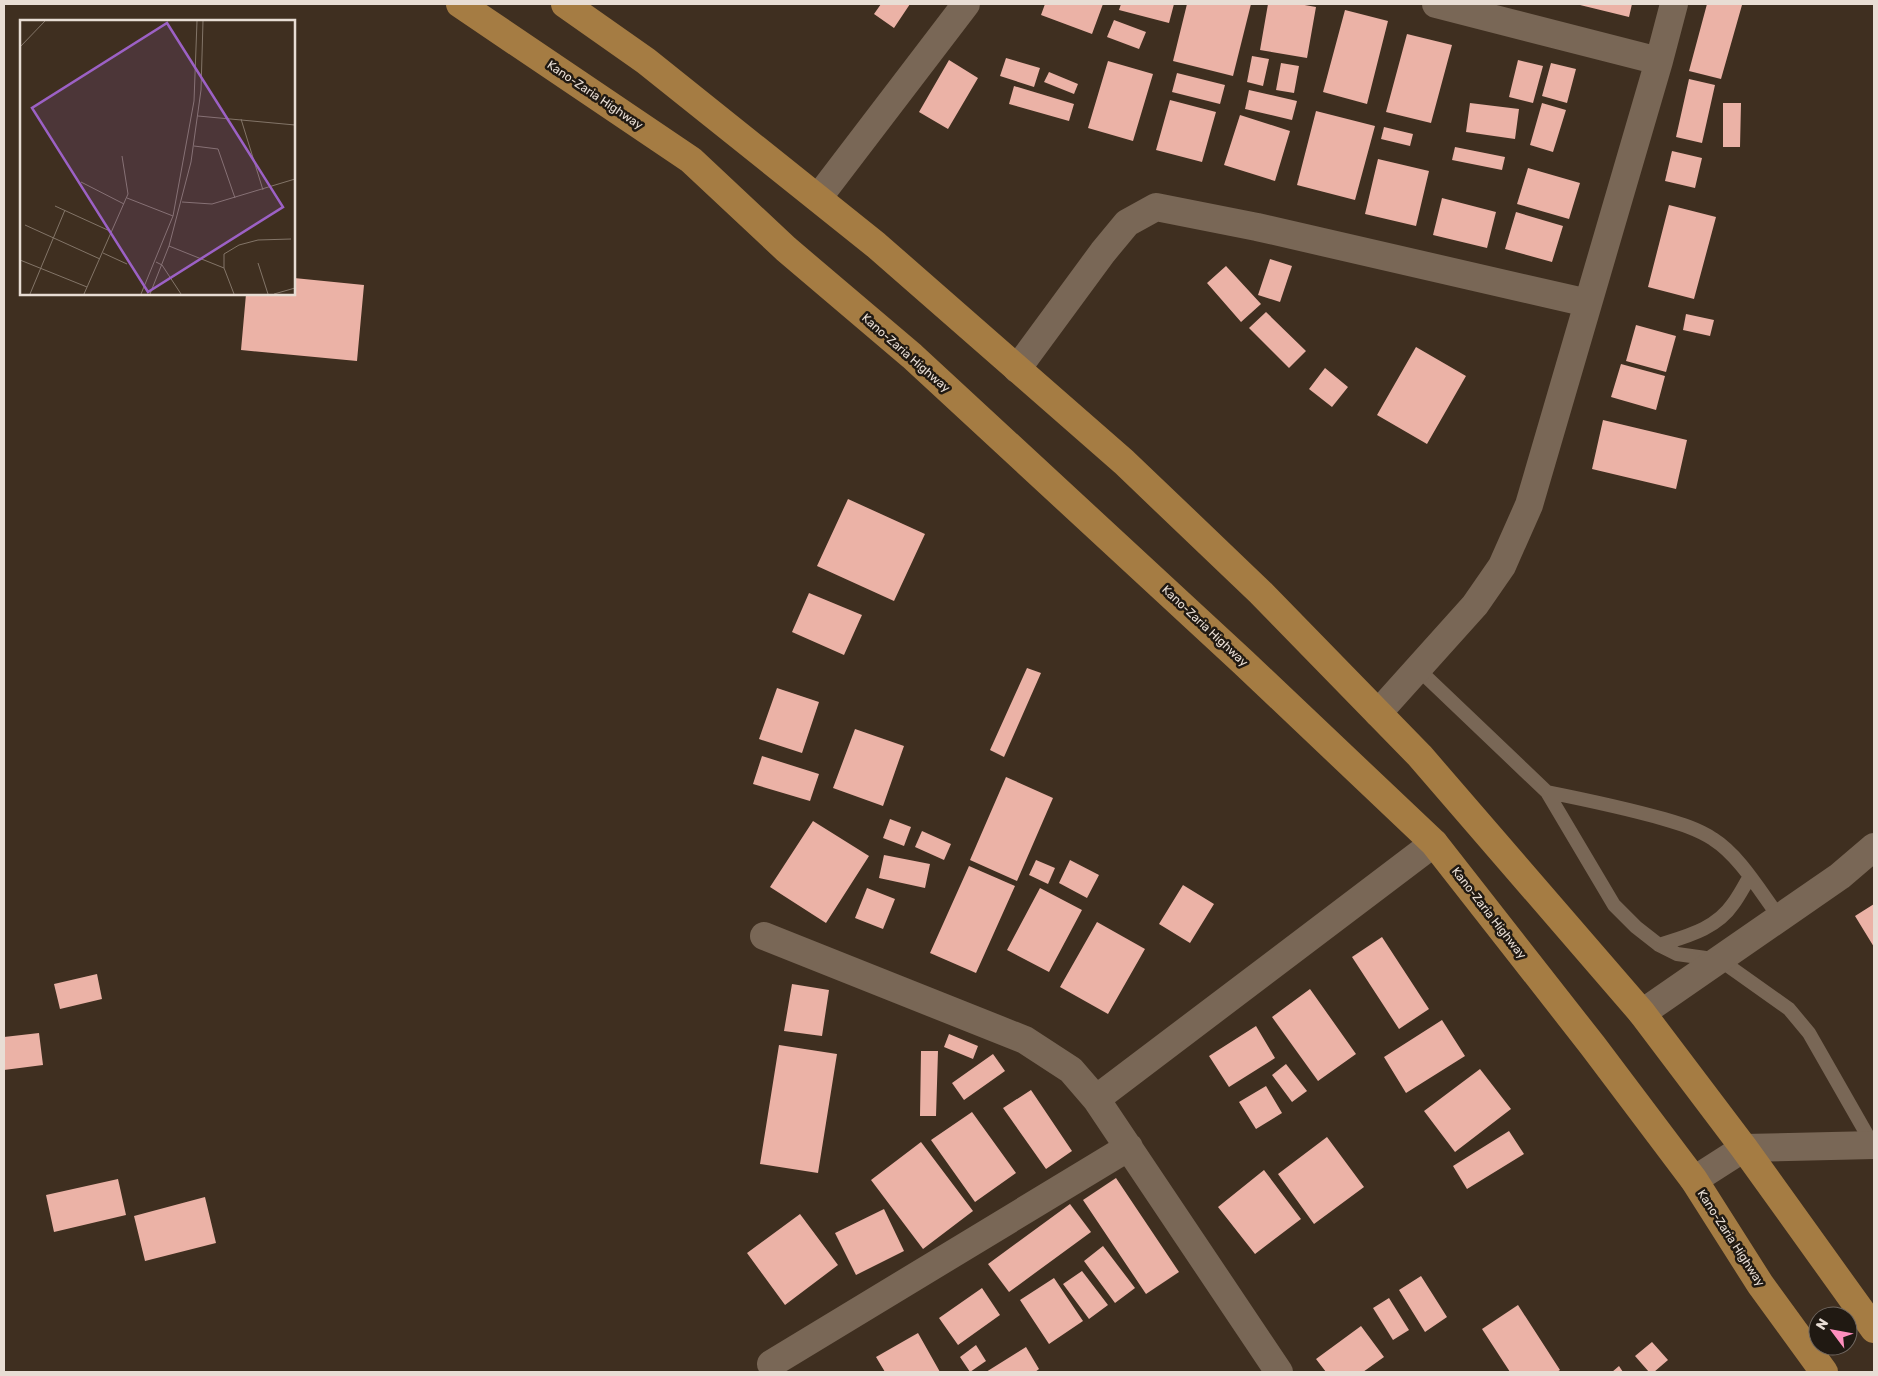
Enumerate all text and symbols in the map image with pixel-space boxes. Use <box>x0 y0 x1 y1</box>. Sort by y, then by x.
inset map <box>20 20 295 295</box>
street label: Kano-Zaria Highway <box>544 58 646 132</box>
street label: Kano-Zaria Highway <box>859 311 953 395</box>
street label: Kano-Zaria Highway <box>1159 583 1251 670</box>
street label: Kano-Zaria Highway <box>1449 864 1529 962</box>
street label: Kano-Zaria Highway <box>1694 1187 1768 1289</box>
north arrow <box>1808 1306 1858 1356</box>
text: N <box>1813 1316 1832 1333</box>

